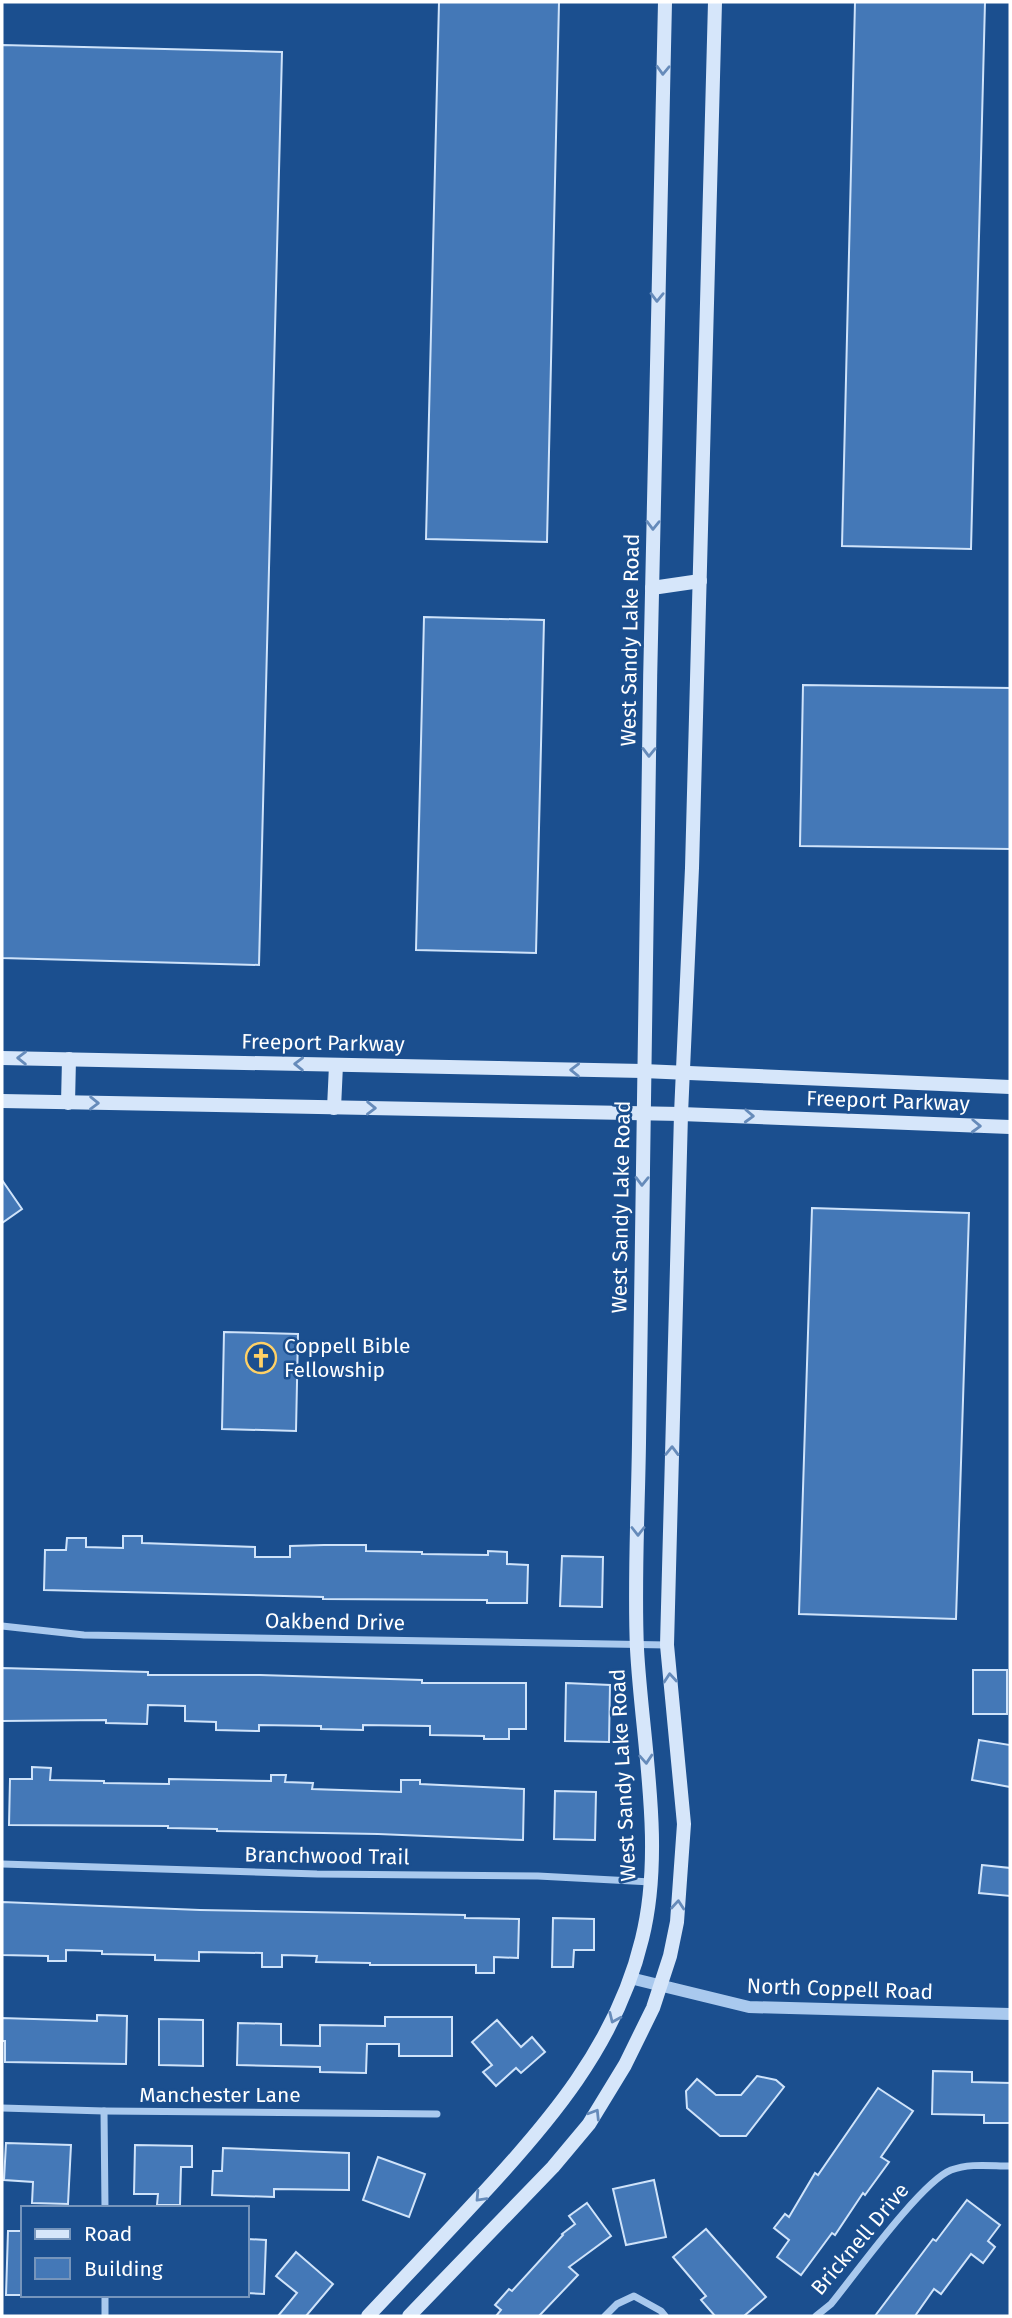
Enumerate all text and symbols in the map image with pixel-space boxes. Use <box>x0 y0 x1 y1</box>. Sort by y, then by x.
one-way arrow <box>655 65 671 76</box>
one-way arrow <box>649 293 665 303</box>
one-way arrow <box>645 520 660 531</box>
street label: West Sandy Lake Road <box>615 533 645 747</box>
one-way arrow <box>641 748 657 758</box>
street label: Freeport Parkway <box>241 1029 406 1057</box>
one-way arrow <box>16 1050 27 1066</box>
one-way arrow <box>293 1056 303 1072</box>
one-way arrow <box>569 1062 580 1077</box>
street label: Freeport Parkway <box>806 1085 971 1117</box>
one-way arrow <box>90 1095 100 1111</box>
one-way arrow <box>366 1100 377 1116</box>
street label: West Sandy Lake Road <box>606 1100 636 1314</box>
one-way arrow <box>744 1109 755 1124</box>
one-way arrow <box>971 1118 982 1133</box>
one-way arrow <box>635 1176 650 1187</box>
place label: Coppell Bible Fellowship <box>284 1333 411 1383</box>
church icon: Coppell Bible Fellowship <box>244 1341 278 1375</box>
one-way arrow <box>665 1445 680 1456</box>
one-way arrow <box>630 1527 646 1537</box>
street label: Oakbend Drive <box>265 1608 405 1636</box>
street label: West Sandy Lake Road <box>604 1668 642 1882</box>
one-way arrow <box>663 1672 678 1684</box>
one-way arrow <box>638 1753 653 1764</box>
street label: Branchwood Trail <box>244 1842 410 1870</box>
one-way arrow <box>671 1899 686 1910</box>
street label: North Coppell Road <box>746 1973 934 2005</box>
one-way arrow <box>608 2011 622 2024</box>
street label: Manchester Lane <box>139 2082 301 2108</box>
one-way arrow <box>586 2108 599 2121</box>
street label: Bricknell Drive <box>806 2178 914 2300</box>
one-way arrow <box>476 2189 488 2202</box>
legend <box>21 2206 248 2297</box>
text: Road <box>84 2221 132 2247</box>
text: Building <box>84 2256 163 2282</box>

